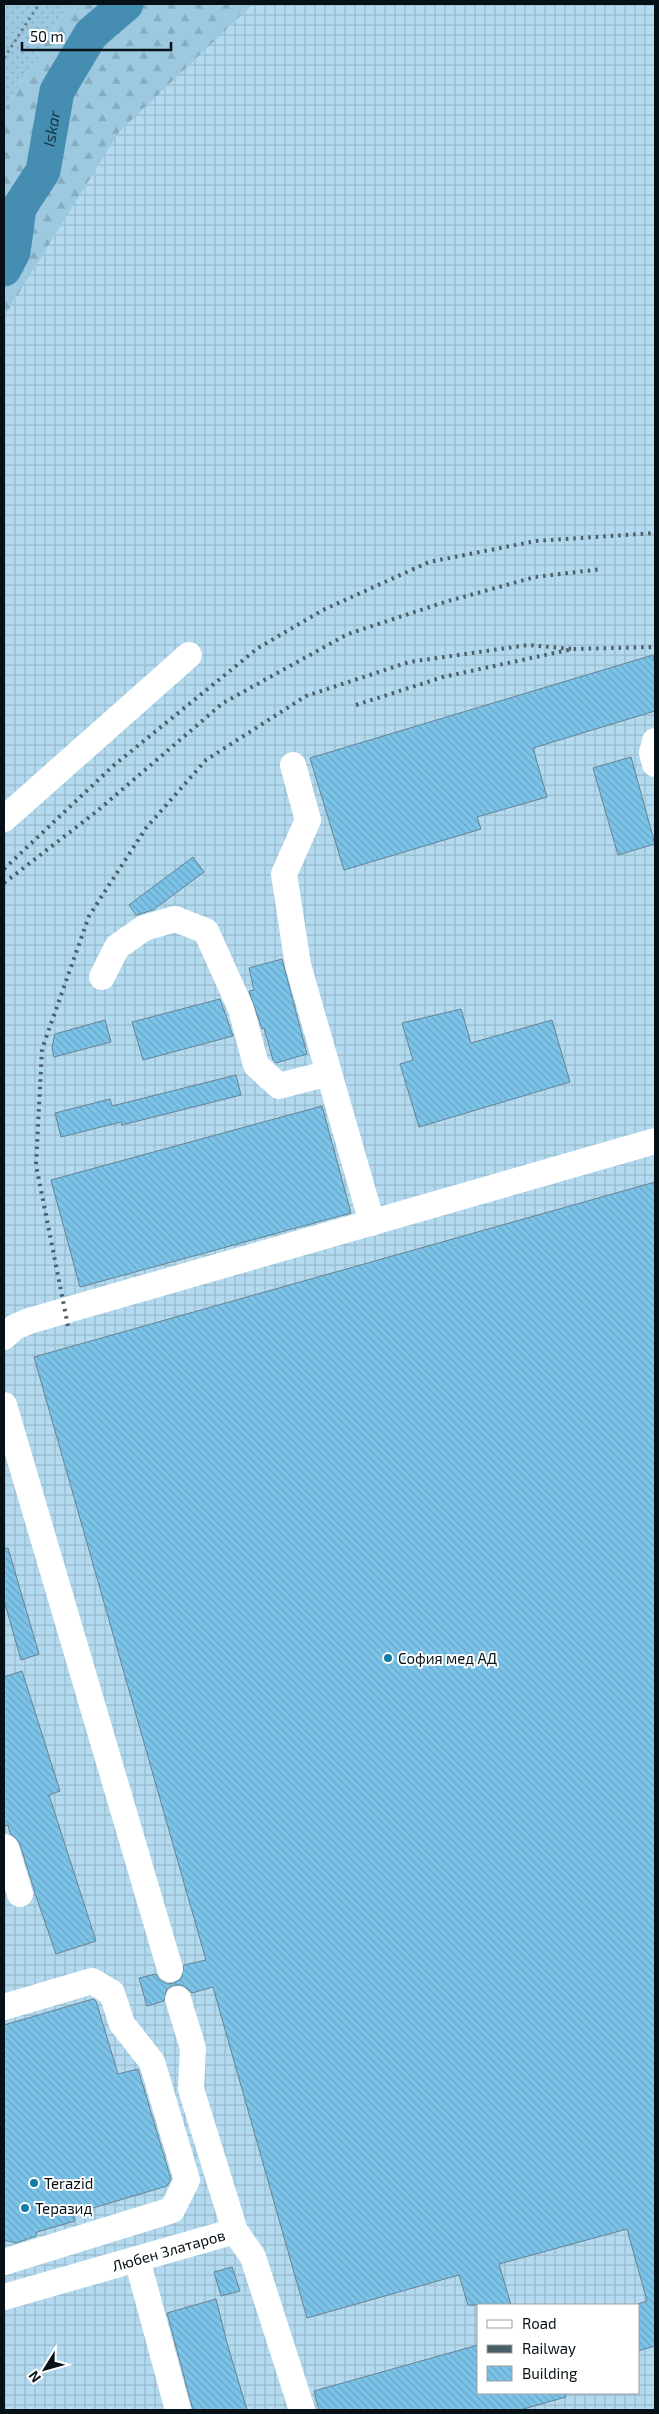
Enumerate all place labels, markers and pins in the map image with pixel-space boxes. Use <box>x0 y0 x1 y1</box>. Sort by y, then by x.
place label: София мед АД <box>398 1649 497 1667</box>
marker: София мед АД <box>382 1652 394 1664</box>
place label: Terazid <box>44 2174 93 2192</box>
marker: Terazid <box>28 2177 40 2189</box>
place label: Теразид <box>35 2199 92 2217</box>
marker: Теразид <box>19 2202 31 2214</box>

